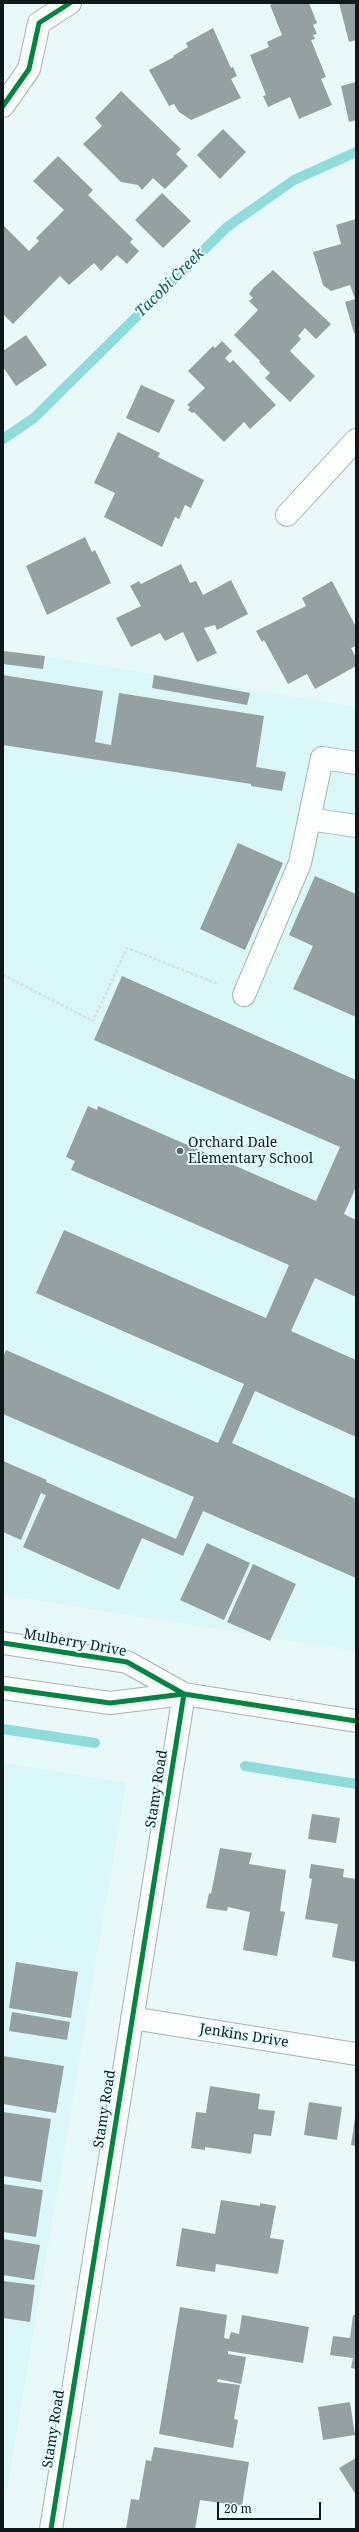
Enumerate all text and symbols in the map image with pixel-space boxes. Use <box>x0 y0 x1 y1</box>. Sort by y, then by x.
water label: Tacobi Creek <box>132 245 208 321</box>
place label: Orchard Dale Elementary School <box>188 1135 313 1168</box>
marker: Orchard Dale Elementary School <box>175 1146 185 1156</box>
street label: Mulberry Drive <box>22 1626 128 1660</box>
street label: Stamy Road <box>143 1749 171 1829</box>
street label: Jenkins Drive <box>198 2021 290 2051</box>
street label: Stamy Road <box>91 2069 119 2149</box>
street label: Stamy Road <box>40 2389 68 2469</box>
scale bar <box>219 2494 323 2520</box>
text: 20 m <box>224 2500 252 2517</box>

